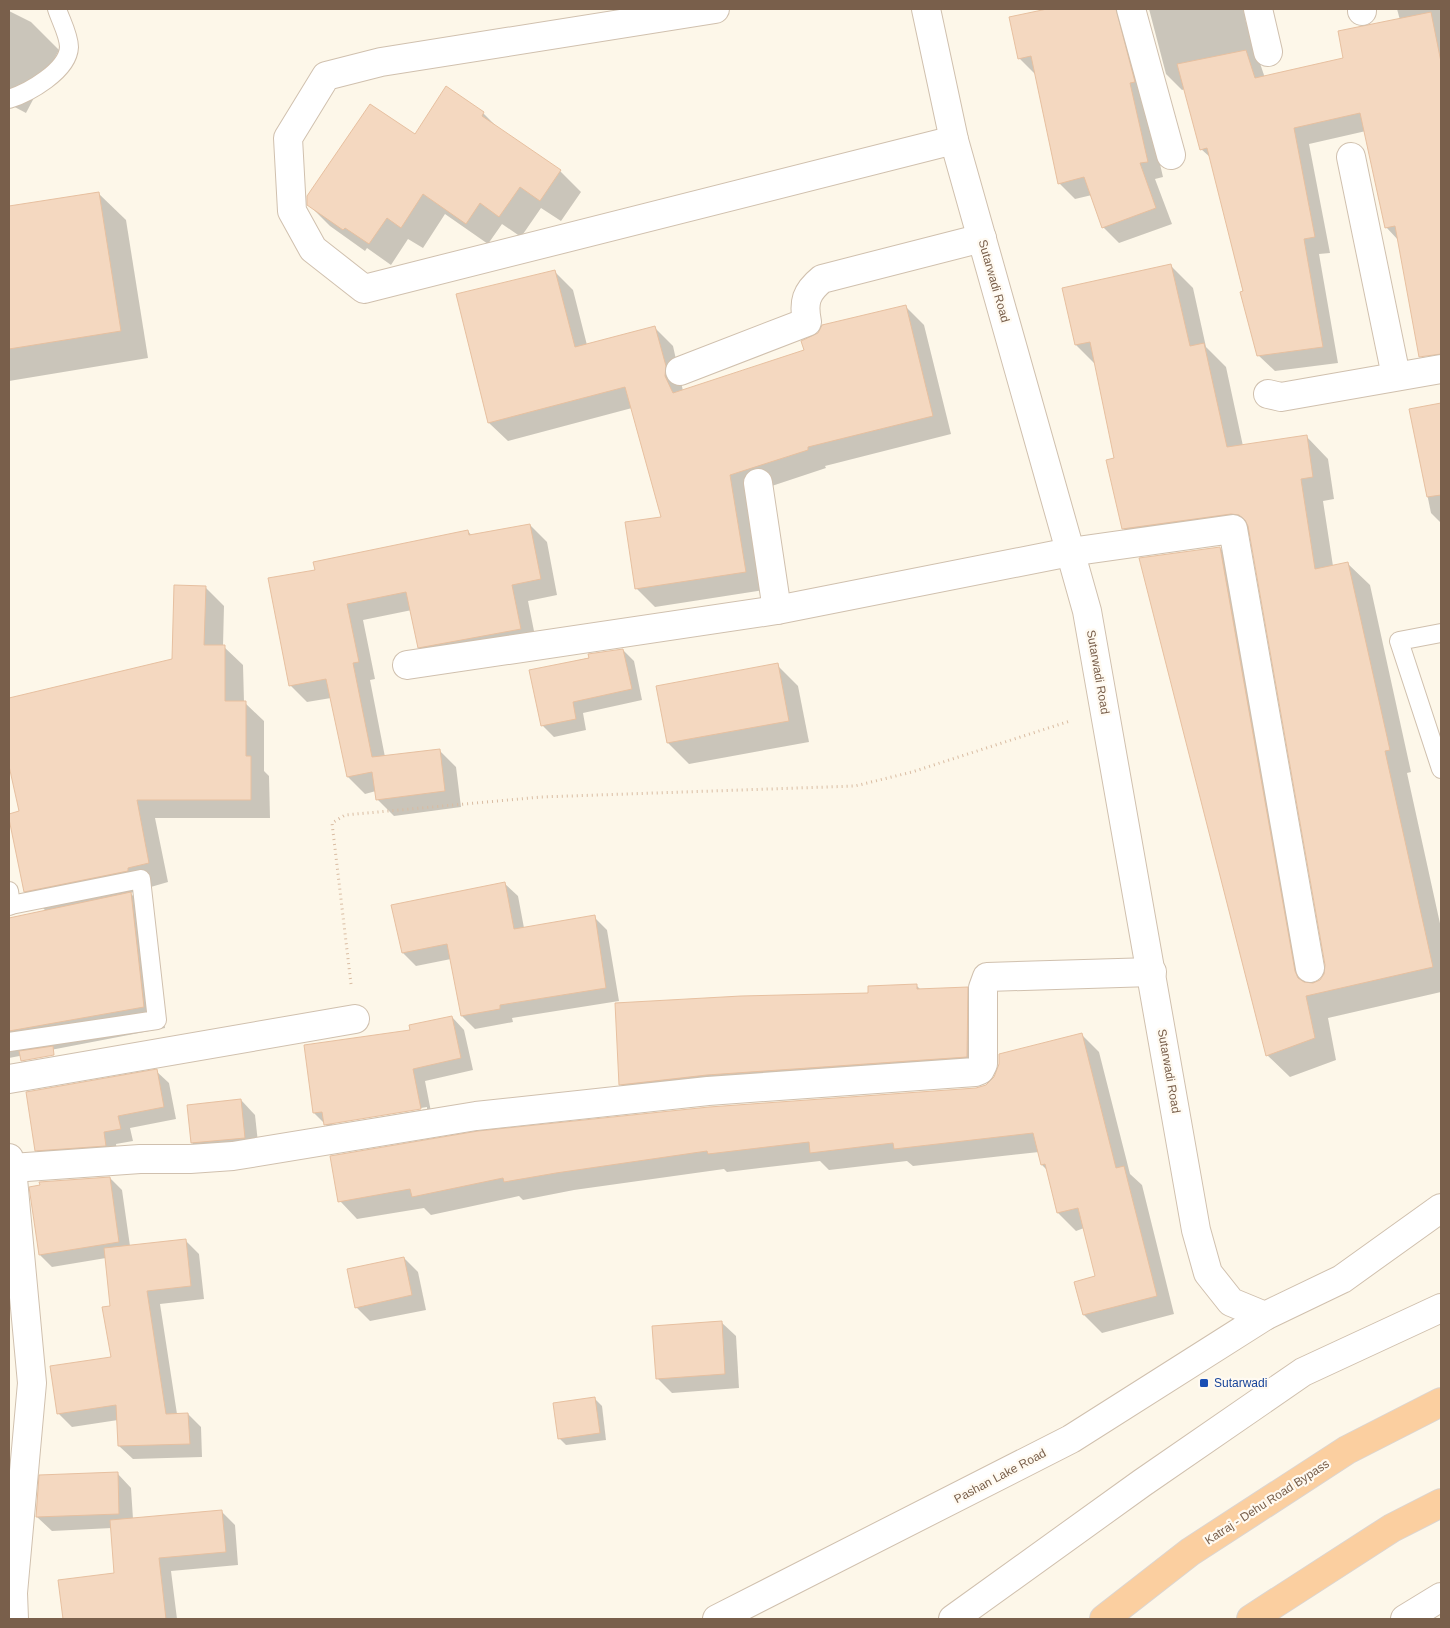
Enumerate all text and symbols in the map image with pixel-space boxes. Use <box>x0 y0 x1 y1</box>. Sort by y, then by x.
street label: Sutarwadi Road <box>976 238 1012 324</box>
street label: Sutarwadi Road <box>1084 629 1112 715</box>
street label: Sutarwadi Road <box>1155 1028 1183 1114</box>
place label: Sutarwadi <box>1214 1376 1267 1390</box>
marker: Sutarwadi <box>1198 1377 1210 1389</box>
street label: Pashan Lake Road <box>952 1446 1048 1506</box>
street label: Katraj - Dehu Road Bypass <box>1202 1457 1332 1547</box>

